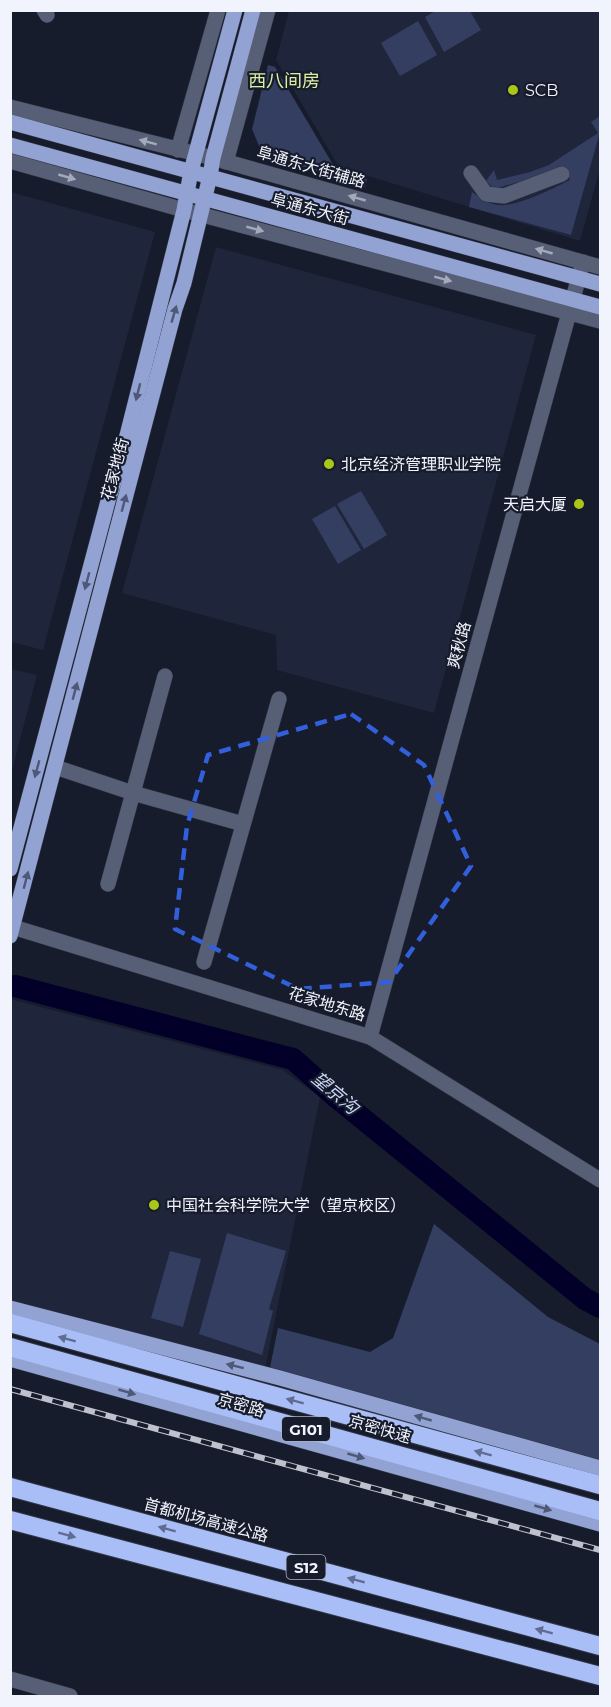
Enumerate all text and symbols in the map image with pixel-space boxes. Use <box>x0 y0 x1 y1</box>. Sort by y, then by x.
district label: 西八间房 <box>248 70 320 92</box>
place label: SCB <box>525 81 558 100</box>
marker: SCB <box>506 83 520 97</box>
one-way arrow <box>139 137 157 147</box>
street label: 阜通东大街辅路 <box>255 142 367 192</box>
one-way arrow <box>58 173 76 182</box>
street label: 阜通东大街 <box>269 189 351 229</box>
one-way arrow <box>347 193 366 203</box>
one-way arrow <box>246 225 264 234</box>
one-way arrow <box>535 246 553 256</box>
one-way arrow <box>434 275 452 285</box>
one-way arrow <box>170 305 179 323</box>
one-way arrow <box>132 383 142 402</box>
street label: 花家地街 <box>98 436 132 502</box>
place label: 北京经济管理职业学院 <box>341 455 501 474</box>
marker: 北京经济管理职业学院 <box>322 457 336 471</box>
one-way arrow <box>120 493 130 512</box>
place label: 天启大厦 <box>503 495 567 514</box>
marker: 天启大厦 <box>572 497 586 511</box>
one-way arrow <box>82 572 91 590</box>
street label: 爽秋路 <box>444 619 474 671</box>
one-way arrow <box>71 682 80 700</box>
one-way arrow <box>32 760 41 778</box>
one-way arrow <box>21 871 31 889</box>
street label: 花家地东路 <box>286 983 368 1025</box>
water label: 望京沟 <box>307 1067 364 1120</box>
place label: 中国社会科学院大学（望京校区） <box>166 1196 406 1215</box>
marker: 中国社会科学院大学（望京校区） <box>147 1198 161 1212</box>
one-way arrow <box>58 1333 76 1343</box>
one-way arrow <box>226 1361 244 1371</box>
one-way arrow <box>118 1387 137 1397</box>
street label: 京密路 <box>215 1389 267 1421</box>
one-way arrow <box>286 1396 304 1406</box>
street label: 京密快速 <box>347 1411 413 1447</box>
one-way arrow <box>414 1413 432 1422</box>
road number: G101 <box>282 1417 330 1441</box>
one-way arrow <box>474 1448 492 1457</box>
one-way arrow <box>347 1451 365 1461</box>
street label: 首都机场高速公路 <box>142 1494 270 1546</box>
one-way arrow <box>535 1504 553 1513</box>
one-way arrow <box>158 1524 177 1534</box>
one-way arrow <box>58 1530 76 1540</box>
road number: S12 <box>286 1555 326 1579</box>
one-way arrow <box>347 1575 365 1584</box>
one-way arrow <box>535 1625 553 1635</box>

